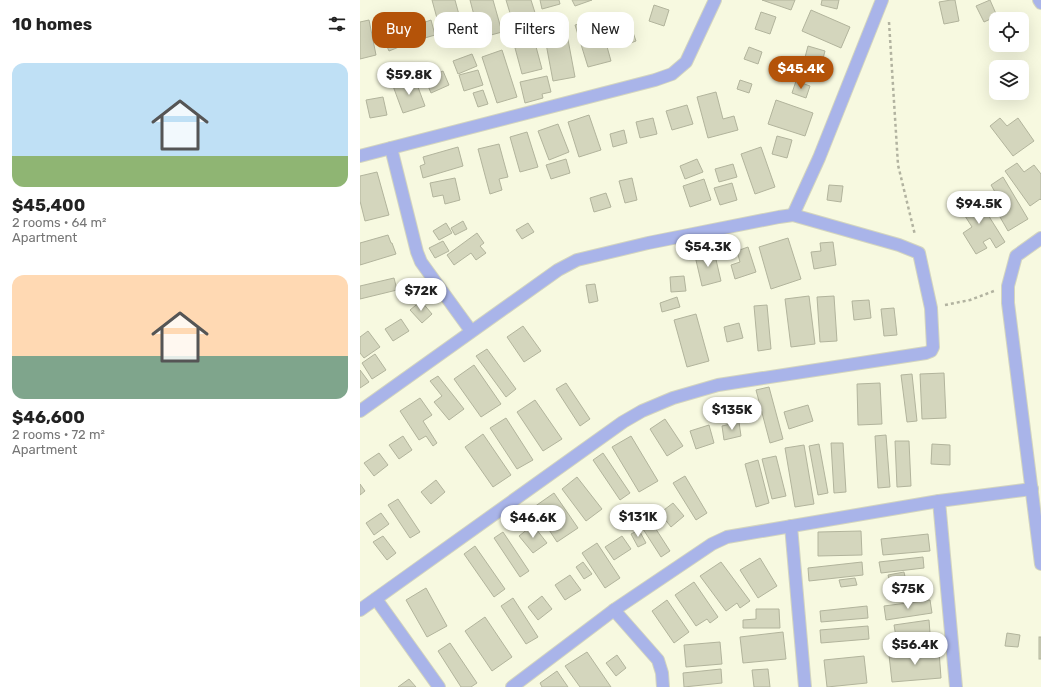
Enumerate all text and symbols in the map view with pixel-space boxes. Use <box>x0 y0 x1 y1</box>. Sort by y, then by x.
chip: Buy <box>372 12 426 48</box>
chip: Rent <box>434 12 492 48</box>
chip: Filters <box>500 12 569 48</box>
chip: New <box>577 12 634 48</box>
map controls <box>989 12 1029 100</box>
button: locate <box>989 12 1029 52</box>
icon: filters <box>326 13 348 35</box>
text: 10 homes <box>12 14 92 34</box>
pin: $45.4K <box>768 56 834 90</box>
button: layers <box>989 60 1029 100</box>
text: $45.4K <box>777 61 825 76</box>
pin: $59.8K <box>376 62 442 96</box>
text: $59.8K <box>386 67 432 82</box>
icon: home <box>144 89 216 161</box>
pin: $94.5K <box>946 191 1012 225</box>
text: $45,400 <box>12 195 85 215</box>
text: $94.5K <box>956 196 1002 211</box>
text: 2 rooms · 64 m² <box>12 215 107 230</box>
text: Apartment <box>12 230 77 245</box>
pin: $54.3K <box>675 234 741 268</box>
text: $54.3K <box>685 239 731 254</box>
pin: $72K <box>397 278 445 312</box>
text: $72K <box>404 283 438 298</box>
icon: home <box>144 301 216 373</box>
pin: $135K <box>704 397 760 431</box>
text: $135K <box>712 402 752 417</box>
text: $46,600 <box>12 407 85 427</box>
text: 2 rooms · 72 m² <box>12 427 105 442</box>
text: Apartment <box>12 442 77 457</box>
pin: $131K <box>610 504 666 538</box>
pin: $46.6K <box>500 505 566 539</box>
text: $131K <box>619 509 657 524</box>
text: $46.6K <box>510 510 556 525</box>
pin: $75K <box>884 576 932 610</box>
text: $75K <box>891 581 925 596</box>
pin: $56.4K <box>882 632 948 666</box>
text: $56.4K <box>892 637 938 652</box>

